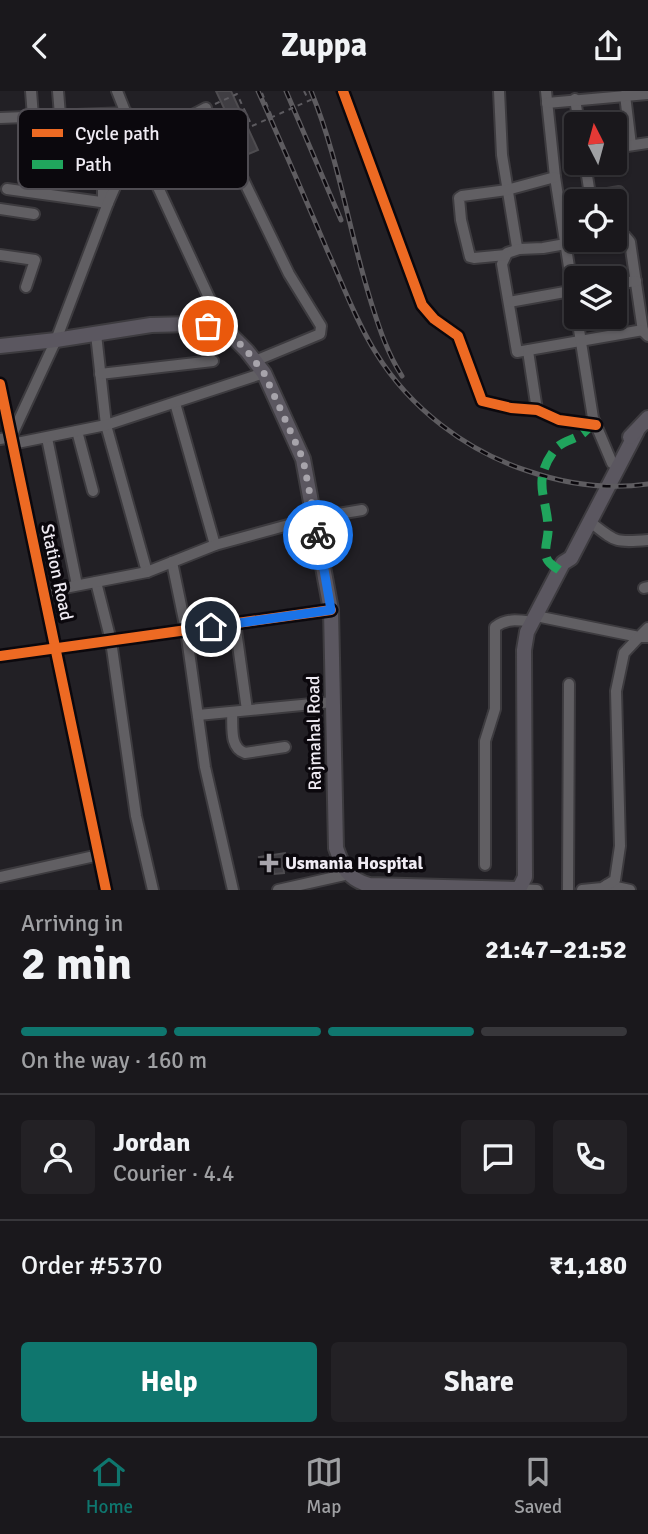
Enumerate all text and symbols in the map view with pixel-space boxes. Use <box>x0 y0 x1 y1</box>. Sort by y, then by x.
text: Zuppa <box>281 26 367 65</box>
icon: back <box>21 27 59 65</box>
icon: share <box>589 27 627 65</box>
legend <box>18 109 248 189</box>
north arrow <box>564 112 626 175</box>
map controls <box>564 112 627 329</box>
text: Cycle path <box>75 122 160 146</box>
text: Path <box>75 153 112 177</box>
button: locate <box>564 189 627 252</box>
button: layers <box>564 266 627 329</box>
pin <box>178 296 238 356</box>
icon: bag <box>189 307 227 345</box>
courier <box>283 500 353 570</box>
icon: bike <box>299 516 337 554</box>
street label: Station Road <box>36 522 78 622</box>
pin <box>181 597 241 657</box>
icon: home <box>192 608 230 646</box>
street label: Rajmahal Road <box>302 675 326 791</box>
place label: Usmania Hospital <box>285 852 424 874</box>
marker: Usmania Hospital <box>259 853 279 873</box>
text: Arriving in <box>21 909 123 938</box>
text: 21:47–21:52 <box>485 934 627 966</box>
text: 2 min <box>21 936 132 992</box>
text: On the way · 160 m <box>21 1046 207 1075</box>
button: person <box>21 1120 95 1194</box>
button: chat <box>461 1120 535 1194</box>
button: phone <box>553 1120 627 1194</box>
text: Jordan <box>113 1127 190 1159</box>
text: Courier · 4.4 <box>113 1159 234 1188</box>
text: Order #5370 <box>21 1250 162 1282</box>
text: ₹1,180 <box>549 1250 627 1282</box>
button: Help <box>21 1342 317 1422</box>
button: Share <box>331 1342 627 1422</box>
tab: Home <box>86 1453 133 1519</box>
tab: Map <box>305 1453 343 1519</box>
tab: Saved <box>514 1453 562 1519</box>

